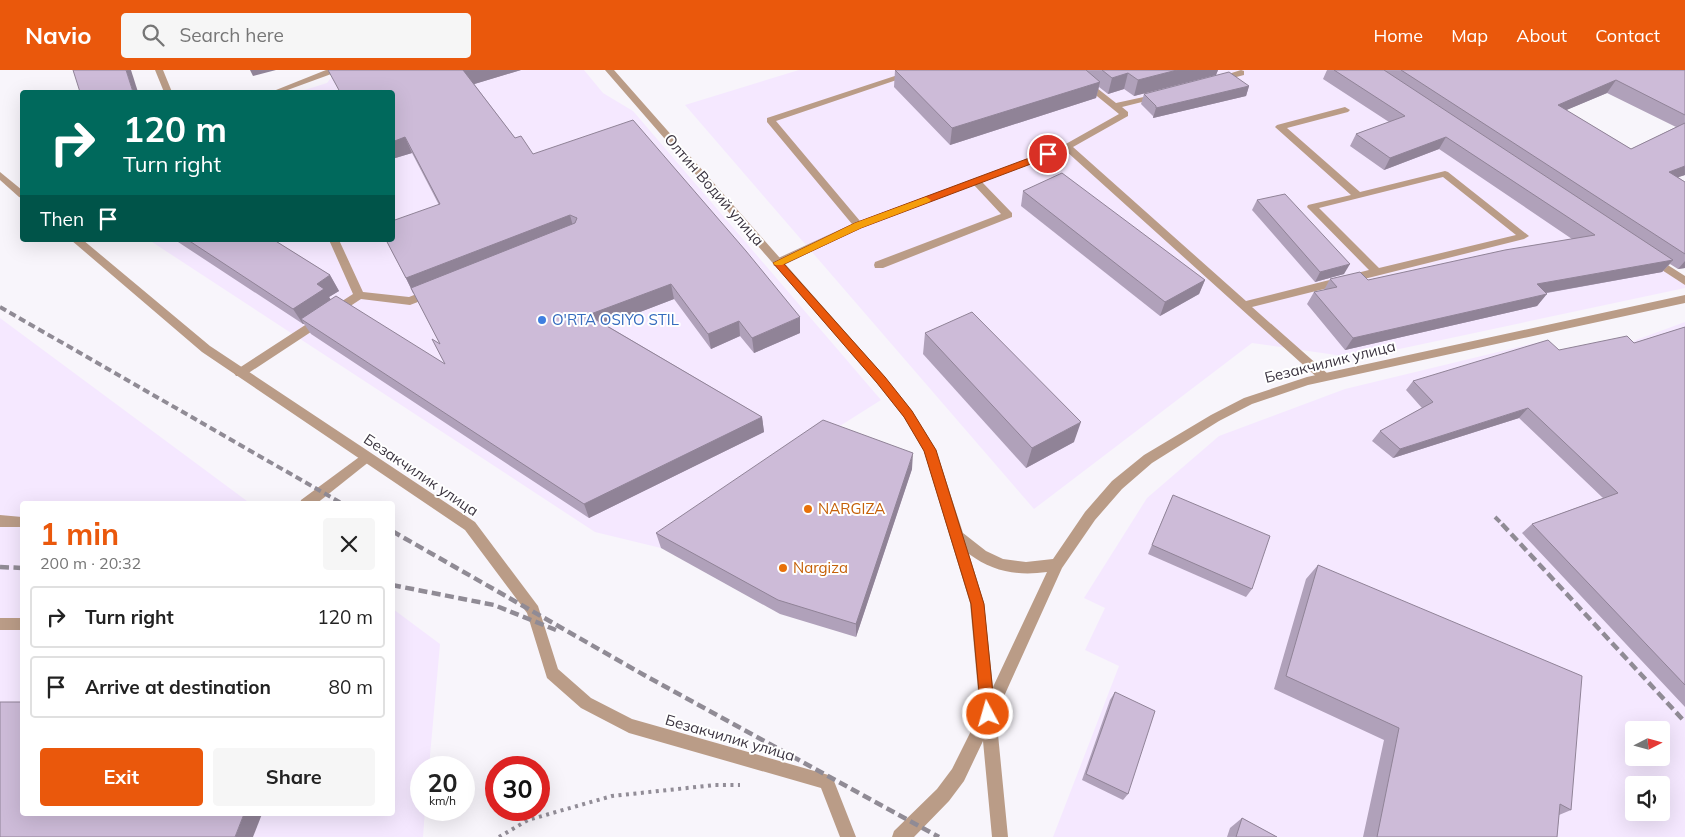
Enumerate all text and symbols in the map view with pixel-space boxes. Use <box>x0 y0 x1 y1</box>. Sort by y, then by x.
search box <box>121 13 471 58</box>
text: Navio <box>25 20 91 50</box>
icon: search <box>139 21 167 49</box>
text: Search here <box>179 23 284 47</box>
text: Home <box>1373 24 1423 47</box>
text: Map <box>1451 24 1488 47</box>
text: About <box>1516 24 1567 47</box>
text: Contact <box>1595 24 1660 47</box>
text: 120 m <box>123 107 227 151</box>
icon: right <box>40 110 105 175</box>
street label: Олтин Водий улица <box>660 130 768 250</box>
pin <box>1027 133 1069 175</box>
icon: arrive <box>1034 140 1062 168</box>
text: Turn right <box>123 150 221 178</box>
icon: arrive <box>94 205 122 233</box>
text: Then <box>40 207 84 231</box>
place label: O'RTA OSIYO STIL <box>552 310 679 329</box>
marker: O'RTA OSIYO STIL <box>536 314 548 326</box>
street label: Безакчилик улица <box>1263 336 1397 387</box>
street label: Безакчилик улица <box>360 429 482 520</box>
place label: NARGIZA <box>818 499 885 518</box>
marker: NARGIZA <box>802 503 814 515</box>
text: 1 min <box>40 515 119 553</box>
button: close <box>323 518 375 570</box>
text: 200 m · 20:32 <box>40 553 141 573</box>
place label: Nargiza <box>793 558 848 577</box>
marker: Nargiza <box>777 562 789 574</box>
icon: right <box>42 603 70 631</box>
text: Turn right <box>85 605 174 629</box>
text: 120 m <box>317 605 373 629</box>
icon: arrive <box>42 673 70 701</box>
text: Arrive at destination <box>85 675 271 699</box>
text: 80 m <box>329 675 373 699</box>
position arrow <box>961 687 1013 739</box>
street label: Безакчилик улица <box>663 710 797 765</box>
north arrow <box>1625 721 1670 766</box>
map controls <box>1625 721 1670 821</box>
button: Exit <box>40 748 203 806</box>
button: Share <box>213 748 375 806</box>
speed limit sign: 30 <box>485 756 550 821</box>
text: 20 <box>427 767 458 798</box>
button: sound <box>1625 776 1670 821</box>
text: km/h <box>429 793 456 808</box>

